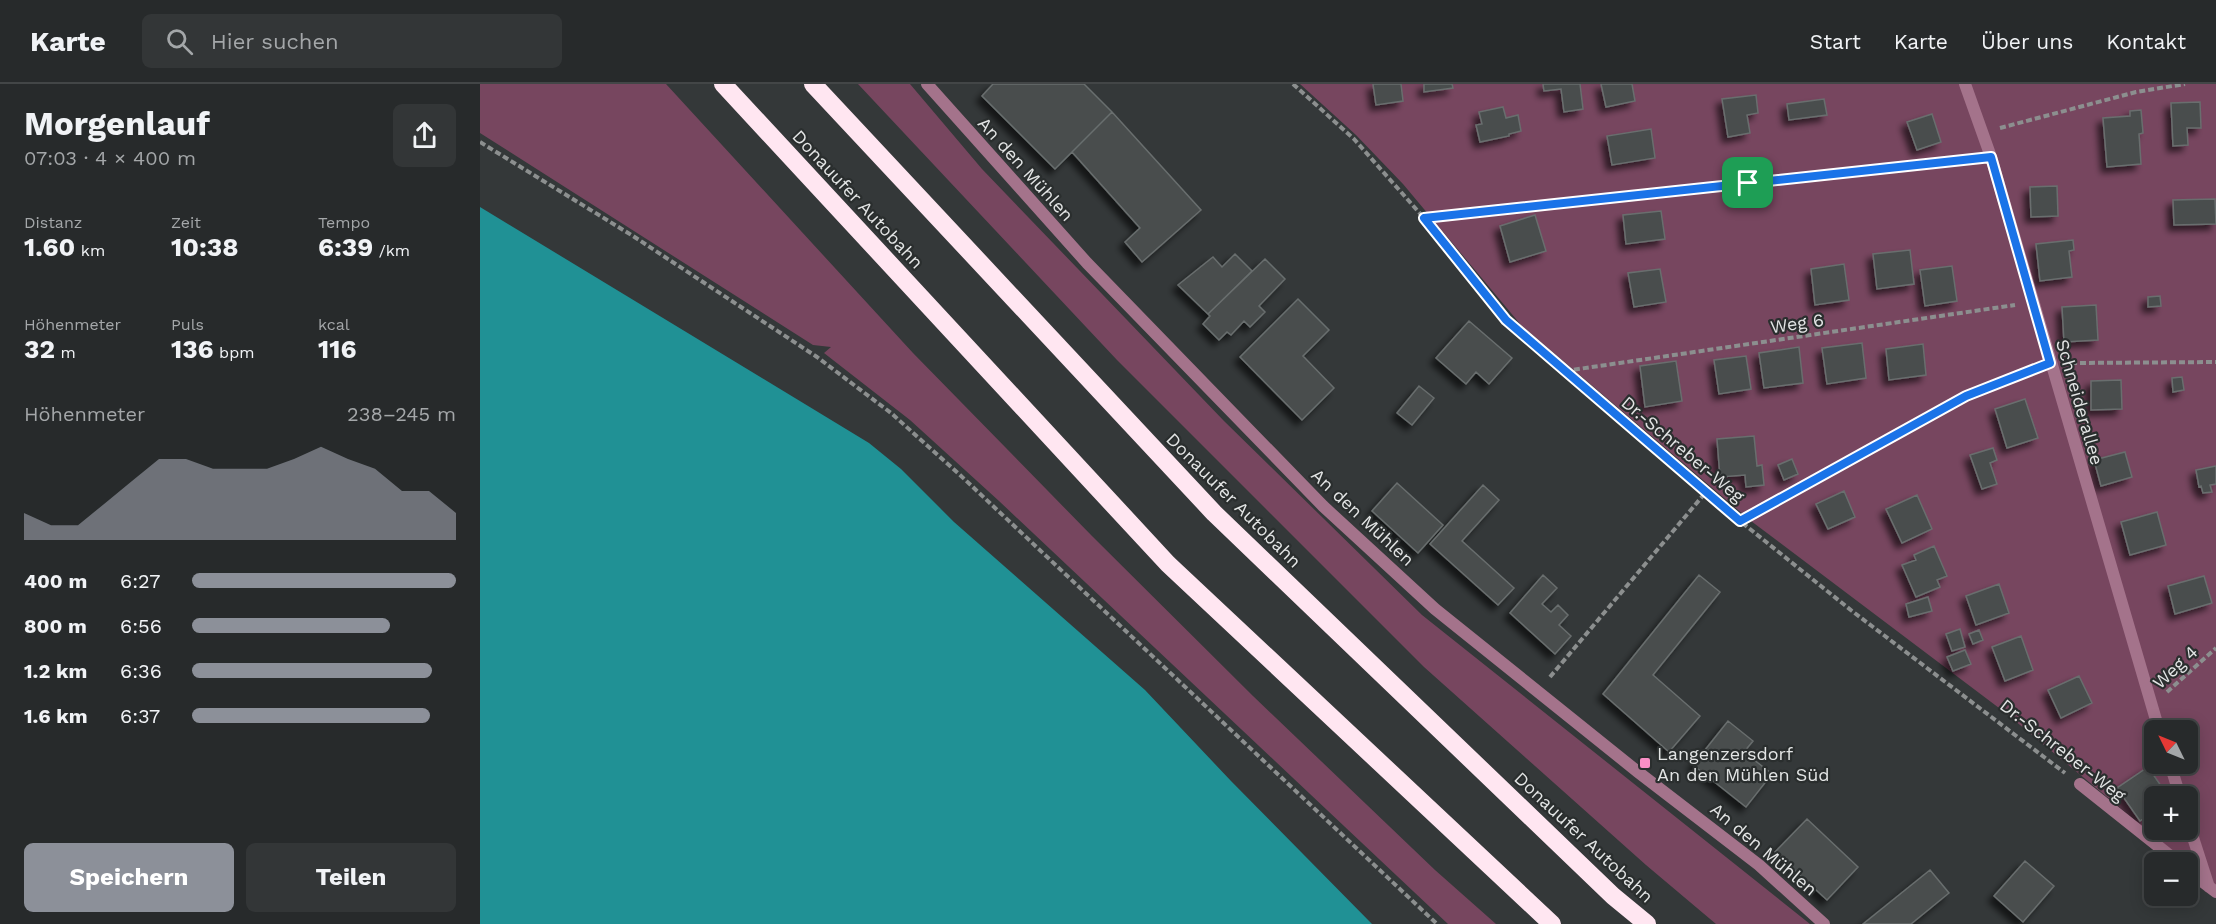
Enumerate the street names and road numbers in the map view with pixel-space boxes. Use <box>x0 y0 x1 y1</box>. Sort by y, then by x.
street label: An den Mühlen <box>974 113 1078 225</box>
street label: Donauufer Autobahn <box>788 125 928 273</box>
street label: Weg 6 <box>1769 309 1825 337</box>
street label: Schneiderallee <box>2052 337 2108 467</box>
street label: Dr.-Schreber-Weg <box>1617 392 1749 507</box>
street label: Donauufer Autobahn <box>1162 428 1306 572</box>
street label: An den Mühlen <box>1307 464 1419 570</box>
street label: Weg 4 <box>2148 641 2202 693</box>
street label: Dr.-Schreber-Weg <box>1996 694 2130 806</box>
street label: Donauufer Autobahn <box>1510 767 1658 907</box>
street label: An den Mühlen <box>1706 798 1822 900</box>

